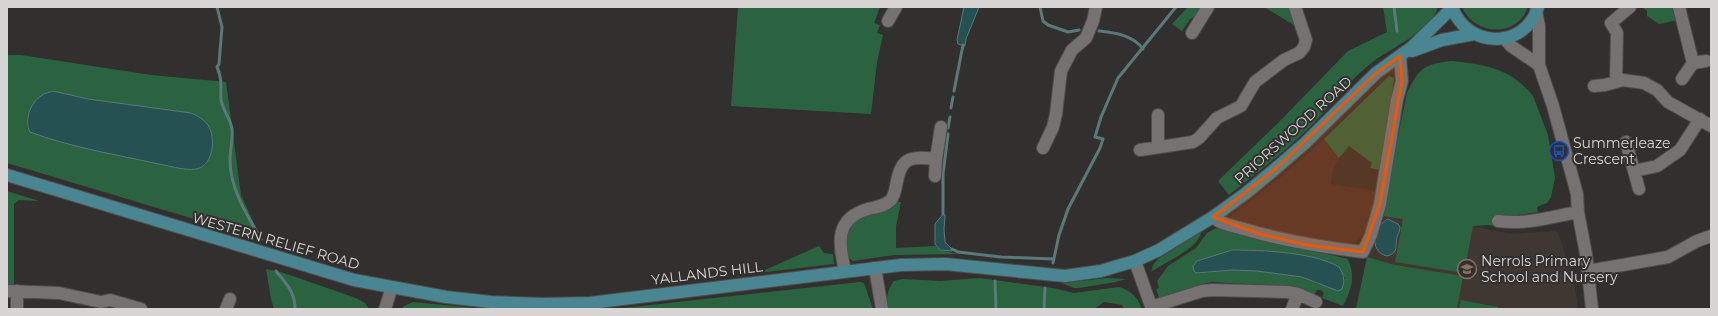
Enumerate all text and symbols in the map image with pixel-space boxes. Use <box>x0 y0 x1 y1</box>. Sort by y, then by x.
street label: PRIORSWOOD ROAD <box>1230 72 1356 188</box>
place label: Summerleaze Crescent <box>1573 134 1670 168</box>
bus stop icon: Summerleaze Crescent <box>1548 140 1570 162</box>
street label: WESTERN RELIEF ROAD <box>190 209 362 273</box>
place label: Nerrols Primary School and Nursery <box>1481 252 1618 286</box>
street label: YALLANDS HILL <box>650 257 764 289</box>
school or university icon: Nerrols Primary School and Nursery <box>1456 258 1478 280</box>

